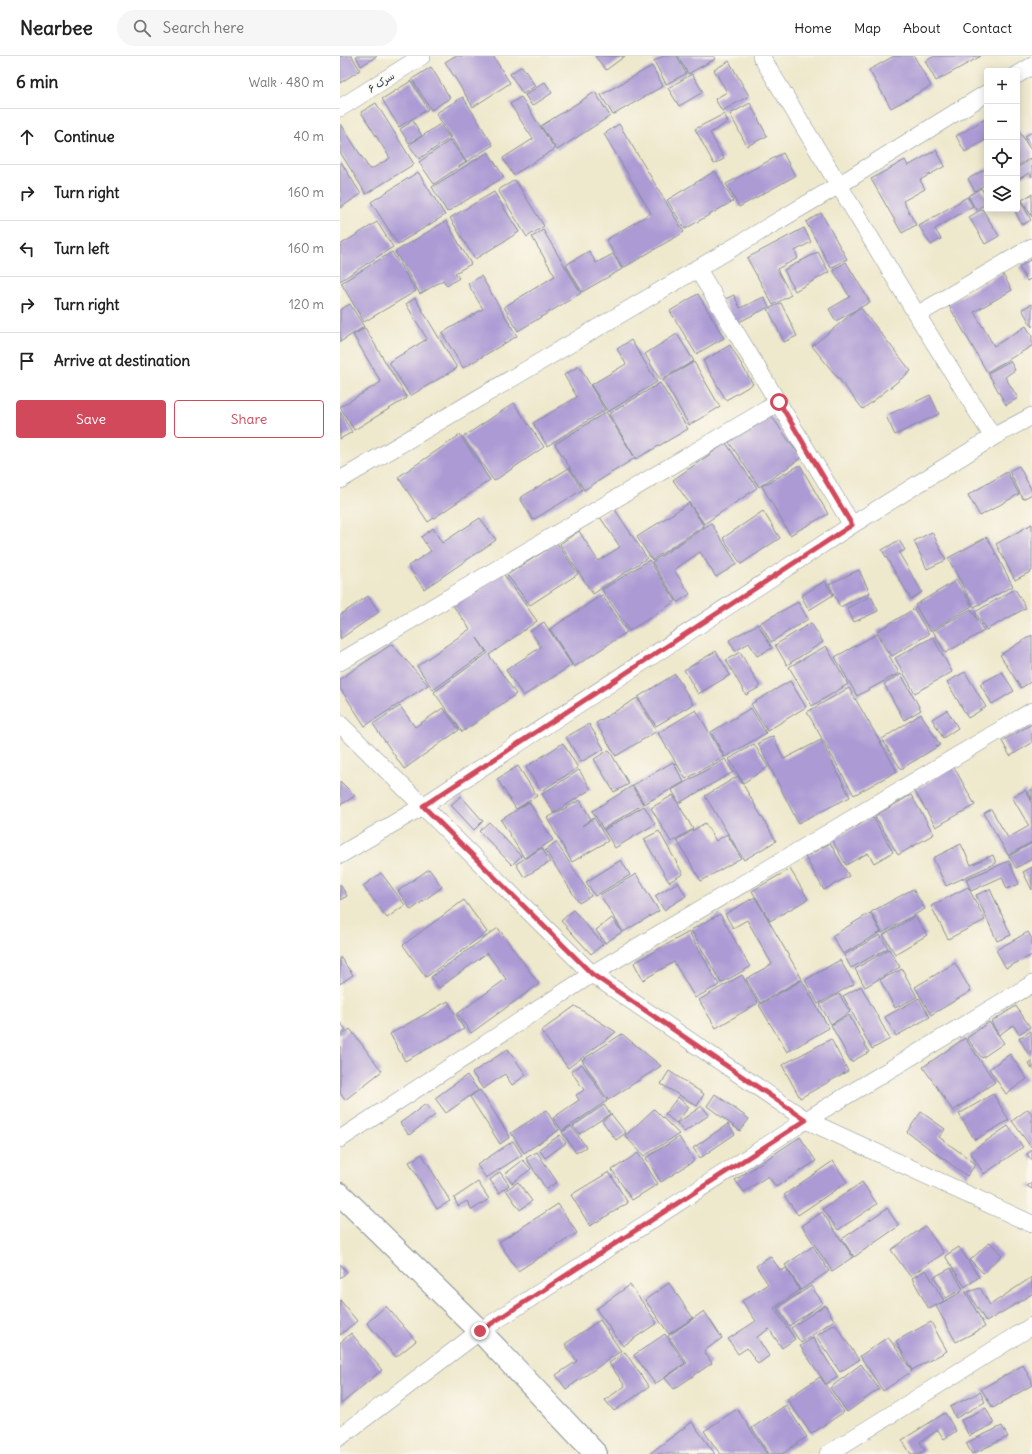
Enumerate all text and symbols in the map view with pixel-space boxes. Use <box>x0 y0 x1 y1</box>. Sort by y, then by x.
search box <box>117 10 397 46</box>
text: Nearbee <box>20 16 93 40</box>
icon: search <box>131 17 153 39</box>
text: Search here <box>163 18 244 37</box>
text: Home <box>794 19 832 37</box>
text: Map <box>854 19 881 37</box>
text: About <box>903 19 941 37</box>
text: Contact <box>963 19 1012 37</box>
map controls <box>984 68 1020 212</box>
button: + <box>984 68 1020 104</box>
street label: سرک ۶ <box>366 69 397 96</box>
text: 6 min <box>16 71 58 93</box>
text: Walk · 480 m <box>249 74 324 91</box>
button: − <box>984 104 1020 140</box>
icon: ahead <box>16 126 38 148</box>
text: Continue <box>54 127 115 146</box>
text: 40 m <box>293 128 324 145</box>
button: locate <box>984 140 1020 176</box>
button: layers <box>984 176 1020 212</box>
icon: right <box>16 182 38 204</box>
text: Turn right <box>54 183 119 202</box>
text: 160 m <box>288 184 324 201</box>
icon: left <box>16 238 38 260</box>
text: Turn left <box>54 239 109 258</box>
text: 160 m <box>288 240 324 257</box>
icon: right <box>16 294 38 316</box>
text: Turn right <box>54 295 119 314</box>
text: 120 m <box>289 296 324 313</box>
icon: arrive <box>16 350 38 372</box>
text: Arrive at destination <box>54 351 190 370</box>
route start <box>770 393 788 411</box>
button: Save <box>16 400 166 438</box>
button: Share <box>174 400 324 438</box>
route end <box>471 1322 489 1340</box>

